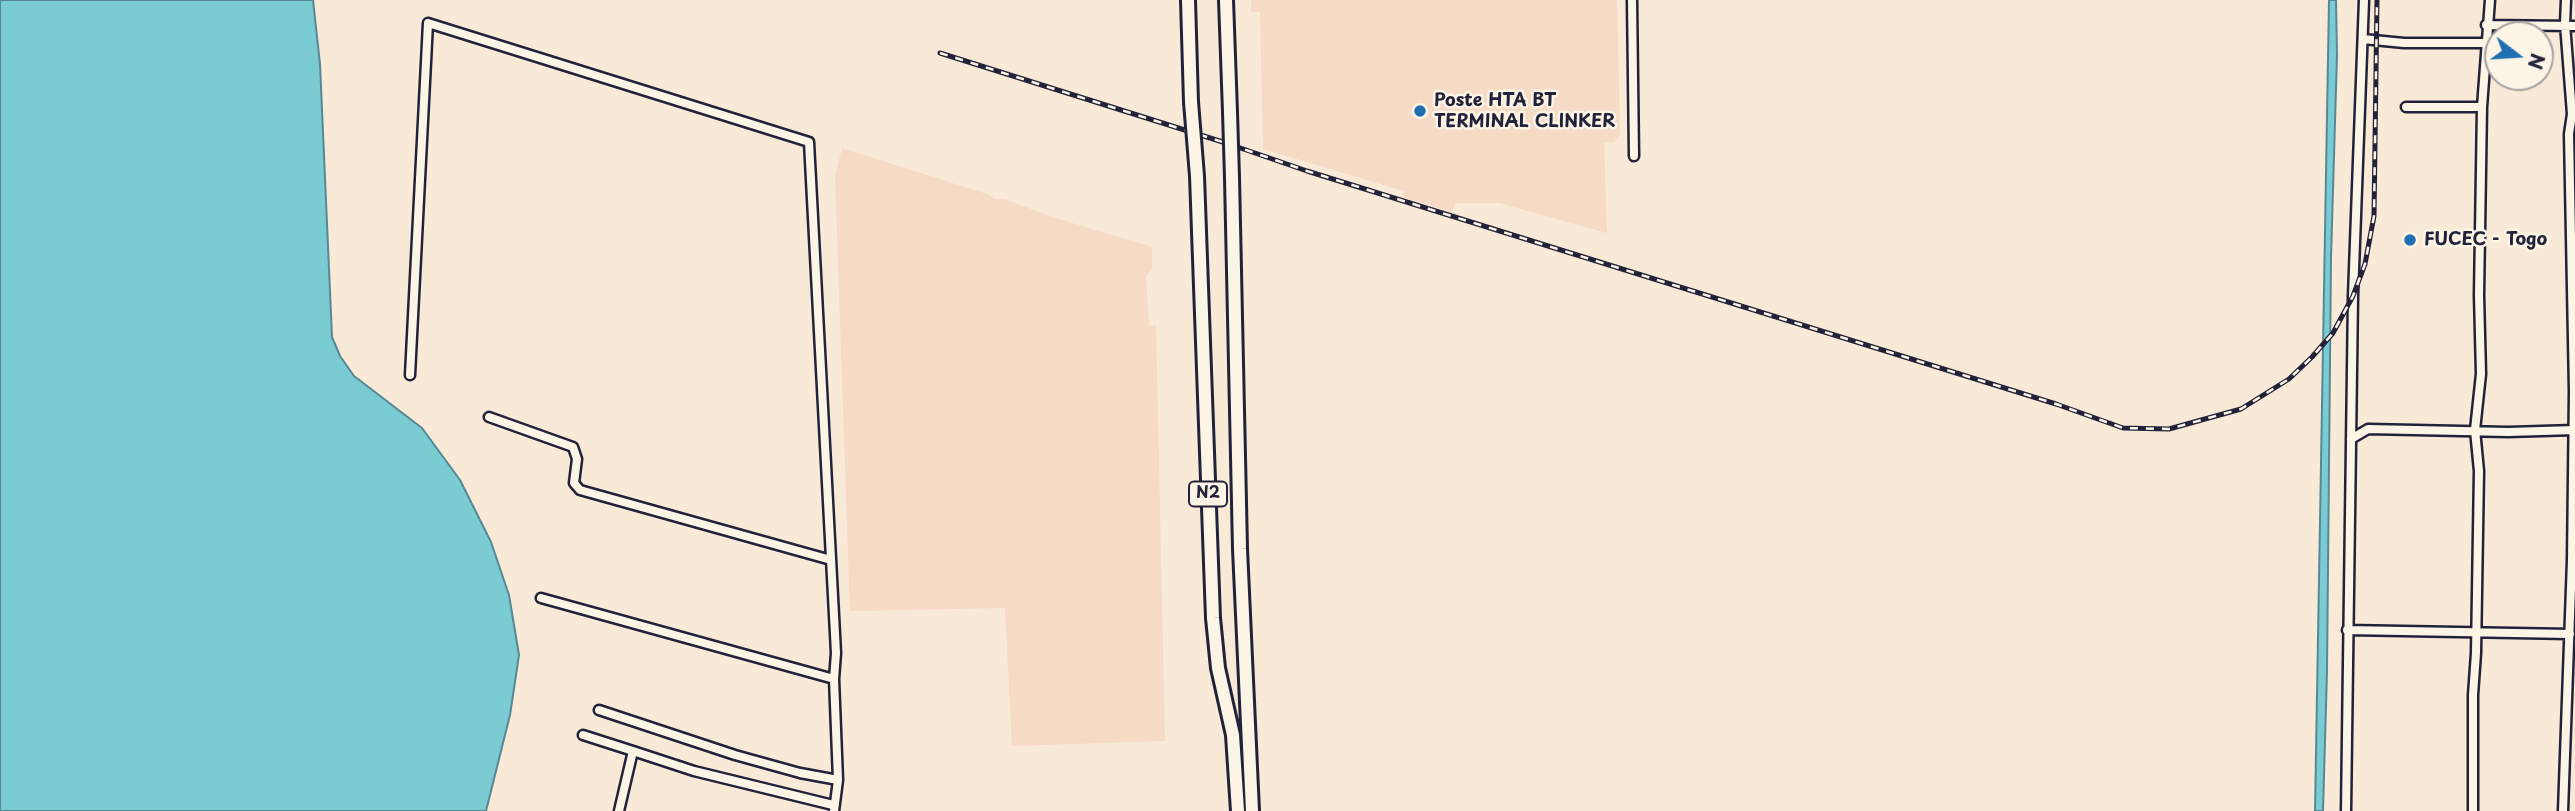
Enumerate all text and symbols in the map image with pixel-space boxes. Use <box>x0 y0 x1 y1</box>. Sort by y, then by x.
north arrow <box>2484 21 2554 91</box>
text: N <box>2522 50 2553 73</box>
place label: Poste HTA BT TERMINAL CLINKER <box>1434 90 1616 132</box>
marker: Poste HTA BT TERMINAL CLINKER <box>1412 103 1428 119</box>
place label: FUCEC - Togo <box>2424 229 2547 251</box>
marker: FUCEC - Togo <box>2402 232 2418 248</box>
road number: N2 <box>1189 481 1227 506</box>

